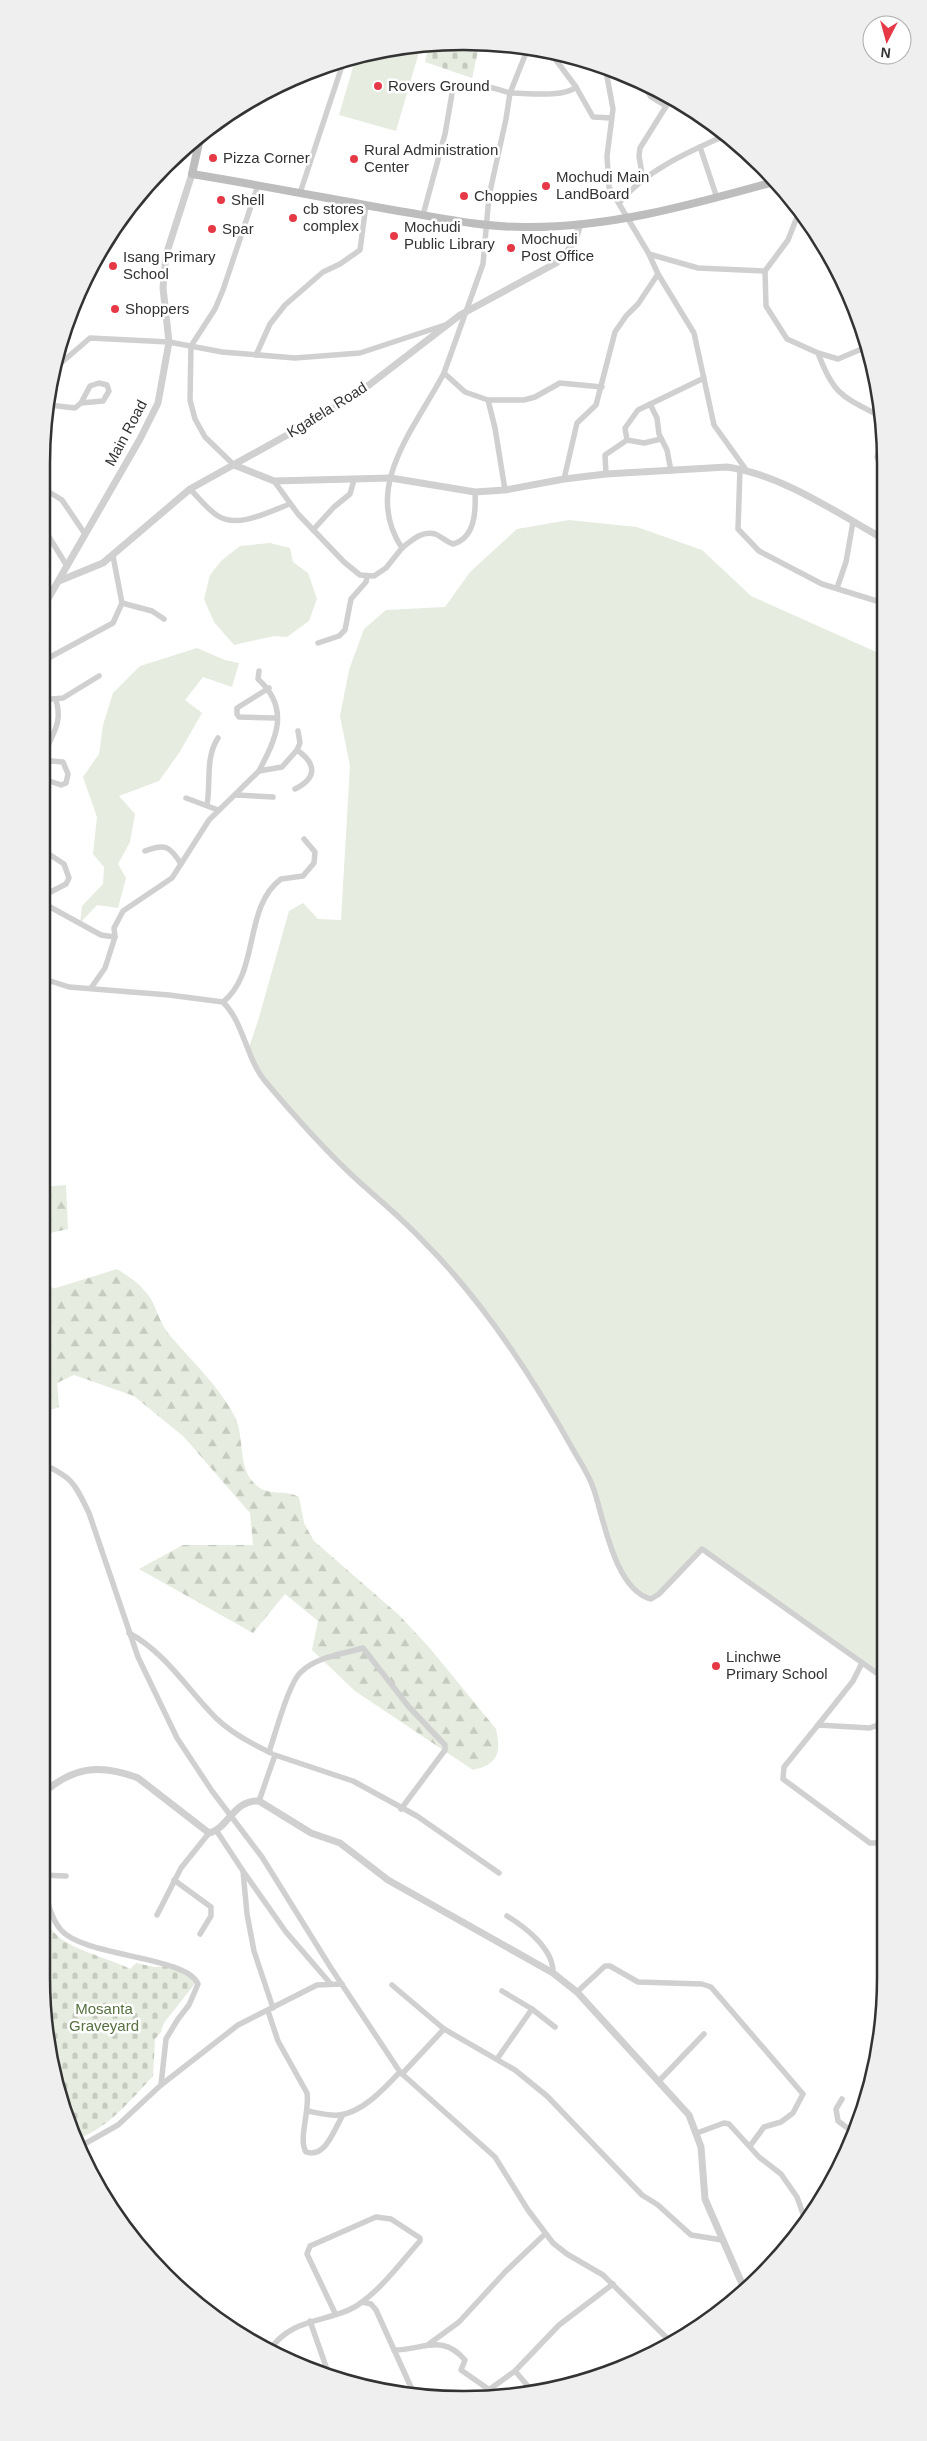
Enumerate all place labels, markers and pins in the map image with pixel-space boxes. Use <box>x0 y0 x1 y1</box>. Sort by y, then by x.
place label: Rovers Ground <box>388 77 490 94</box>
marker: Rovers Ground <box>372 80 384 92</box>
place label: Rural Administration Center <box>364 141 498 175</box>
place label: Pizza Corner <box>223 149 310 166</box>
marker: Pizza Corner <box>207 152 219 164</box>
marker: Rural Administration Center <box>348 153 360 165</box>
place label: Mochudi Main LandBoard <box>556 168 649 202</box>
marker: Mochudi Main LandBoard <box>540 180 552 192</box>
place label: Choppies <box>474 187 537 204</box>
marker: Choppies <box>458 190 470 202</box>
place label: Shell <box>231 191 264 208</box>
marker: Shell <box>215 194 227 206</box>
place label: cb stores complex <box>303 200 364 234</box>
marker: cb stores complex <box>287 212 299 224</box>
place label: Mochudi Public Library <box>404 218 495 252</box>
place label: Spar <box>222 220 254 237</box>
marker: Spar <box>206 223 218 235</box>
marker: Mochudi Public Library <box>388 230 400 242</box>
place label: Mochudi Post Office <box>521 230 594 264</box>
marker: Mochudi Post Office <box>505 242 517 254</box>
place label: Isang Primary School <box>123 248 216 282</box>
marker: Isang Primary School <box>107 260 119 272</box>
place label: Shoppers <box>125 300 189 317</box>
marker: Shoppers <box>109 303 121 315</box>
place label: Linchwe Primary School <box>726 1648 828 1682</box>
marker: Linchwe Primary School <box>710 1660 722 1672</box>

